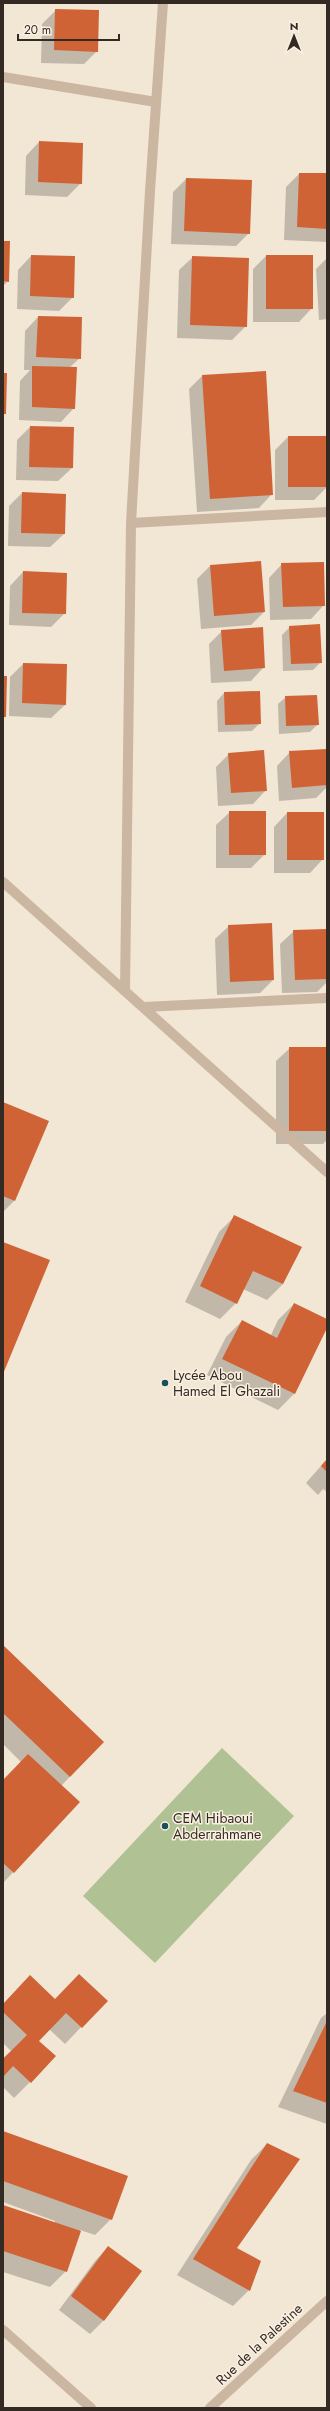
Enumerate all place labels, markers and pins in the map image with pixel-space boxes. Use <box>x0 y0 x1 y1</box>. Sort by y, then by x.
place label: Lycée Abou Hamed El Ghazali <box>173 1365 280 1401</box>
marker: Lycée Abou Hamed El Ghazali <box>160 1378 170 1388</box>
place label: CEM Hibaoui Abderrahmane <box>173 1808 261 1844</box>
marker: CEM Hibaoui Abderrahmane <box>160 1821 170 1831</box>

